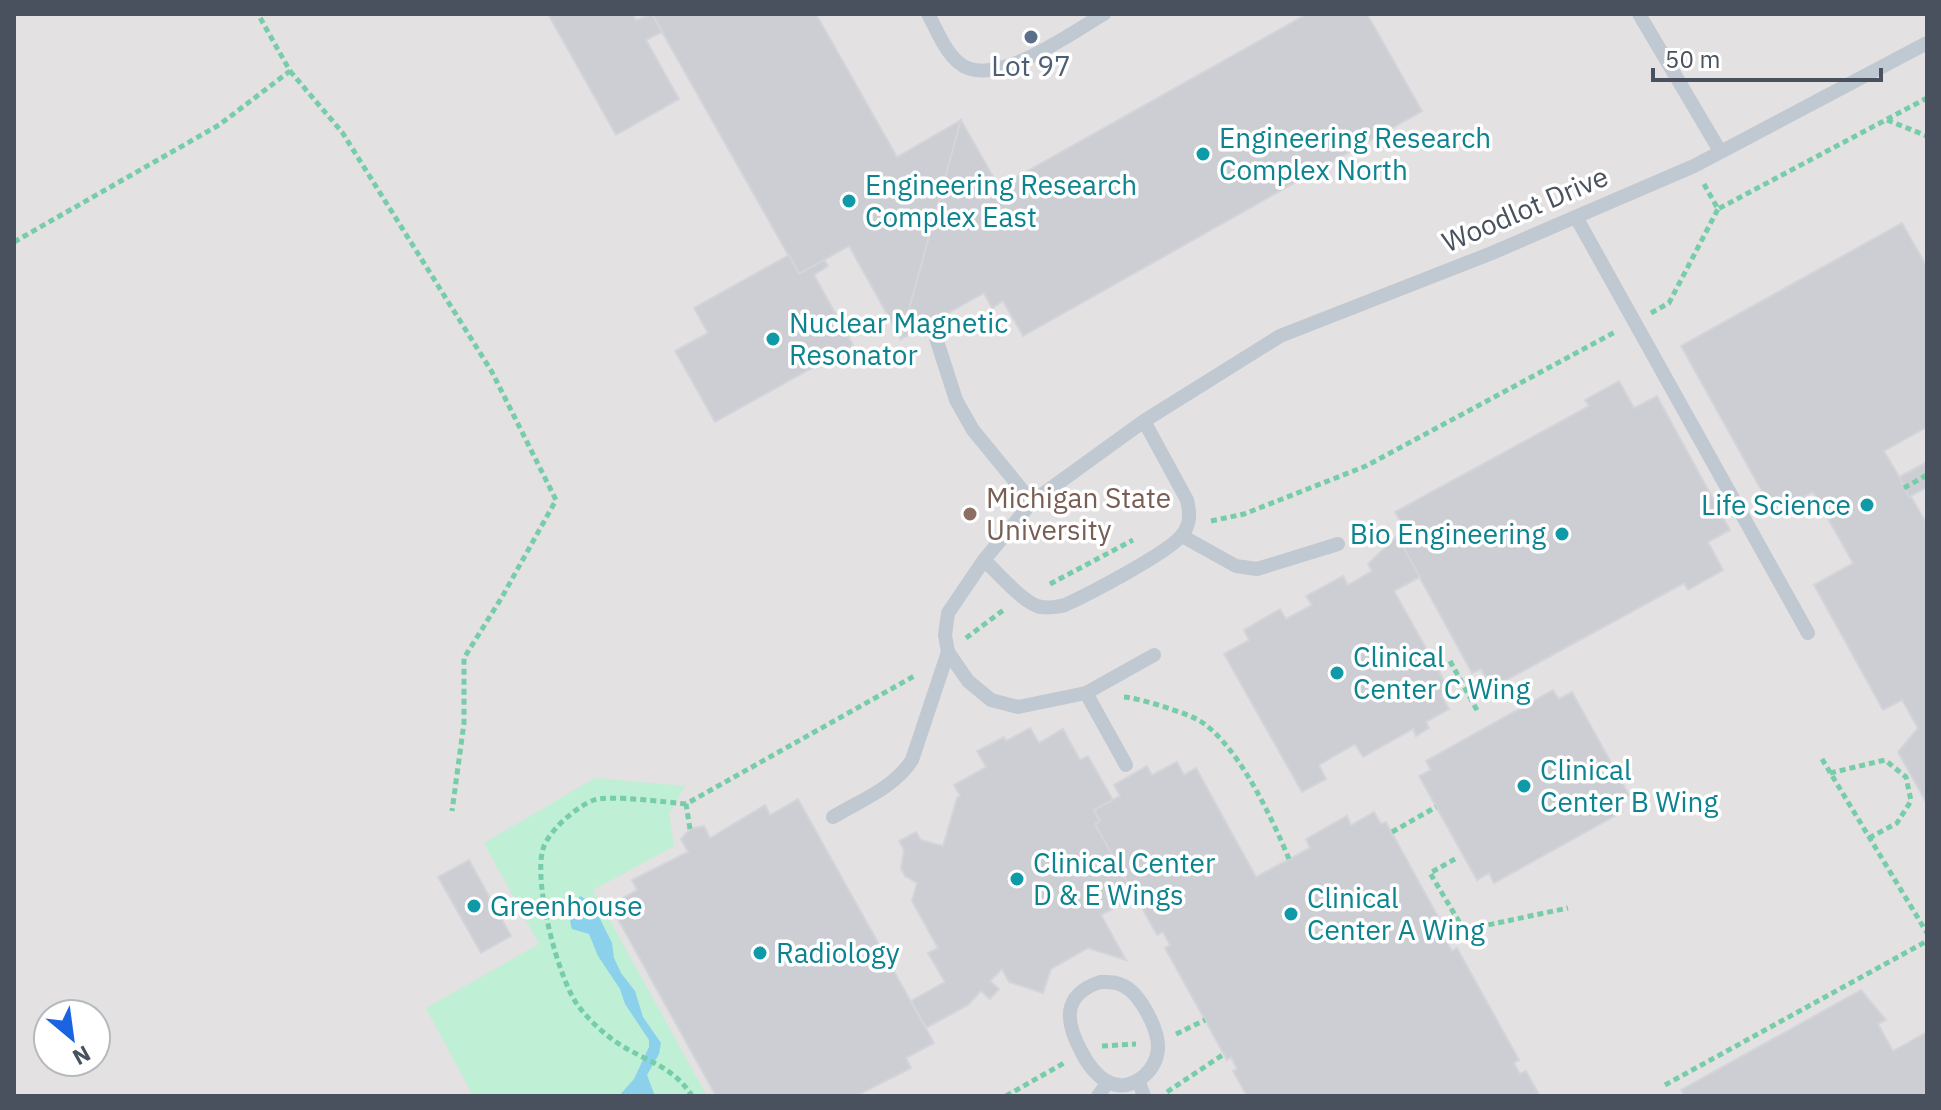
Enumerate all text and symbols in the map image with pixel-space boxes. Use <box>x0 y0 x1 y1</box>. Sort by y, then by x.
marker: Lot 97 <box>1022 28 1040 46</box>
scale bar <box>1653 32 1881 82</box>
text: 50 m <box>1665 43 1720 75</box>
place label: Lot 97 <box>991 47 1071 84</box>
place label: Engineering Research Complex North <box>1219 119 1491 188</box>
marker: Engineering Research Complex North <box>1194 145 1212 163</box>
street label: Woodlot Drive <box>1436 157 1613 260</box>
place label: Engineering Research Complex East <box>865 166 1137 235</box>
marker: Engineering Research Complex East <box>840 192 858 210</box>
place label: Nuclear Magnetic Resonator <box>789 304 1008 373</box>
marker: Nuclear Magnetic Resonator <box>764 330 782 348</box>
place label: Michigan State University <box>986 479 1171 548</box>
place label: Life Science <box>1701 486 1851 523</box>
marker: Life Science <box>1858 496 1876 514</box>
marker: Michigan State University <box>961 505 979 523</box>
place label: Bio Engineering <box>1350 515 1546 552</box>
marker: Bio Engineering <box>1553 525 1571 543</box>
place label: Clinical Center C Wing <box>1353 638 1530 707</box>
marker: Clinical Center C Wing <box>1328 664 1346 682</box>
place label: Clinical Center B Wing <box>1540 751 1718 820</box>
marker: Clinical Center B Wing <box>1515 777 1533 795</box>
place label: Clinical Center D & E Wings <box>1033 844 1215 913</box>
marker: Clinical Center D & E Wings <box>1008 870 1026 888</box>
place label: Clinical Center A Wing <box>1307 879 1485 948</box>
place label: Greenhouse <box>490 887 643 924</box>
marker: Greenhouse <box>465 897 483 915</box>
marker: Clinical Center A Wing <box>1282 905 1300 923</box>
place label: Radiology <box>776 934 900 971</box>
marker: Radiology <box>751 944 769 962</box>
north arrow <box>32 998 112 1078</box>
text: N <box>68 1039 96 1072</box>

